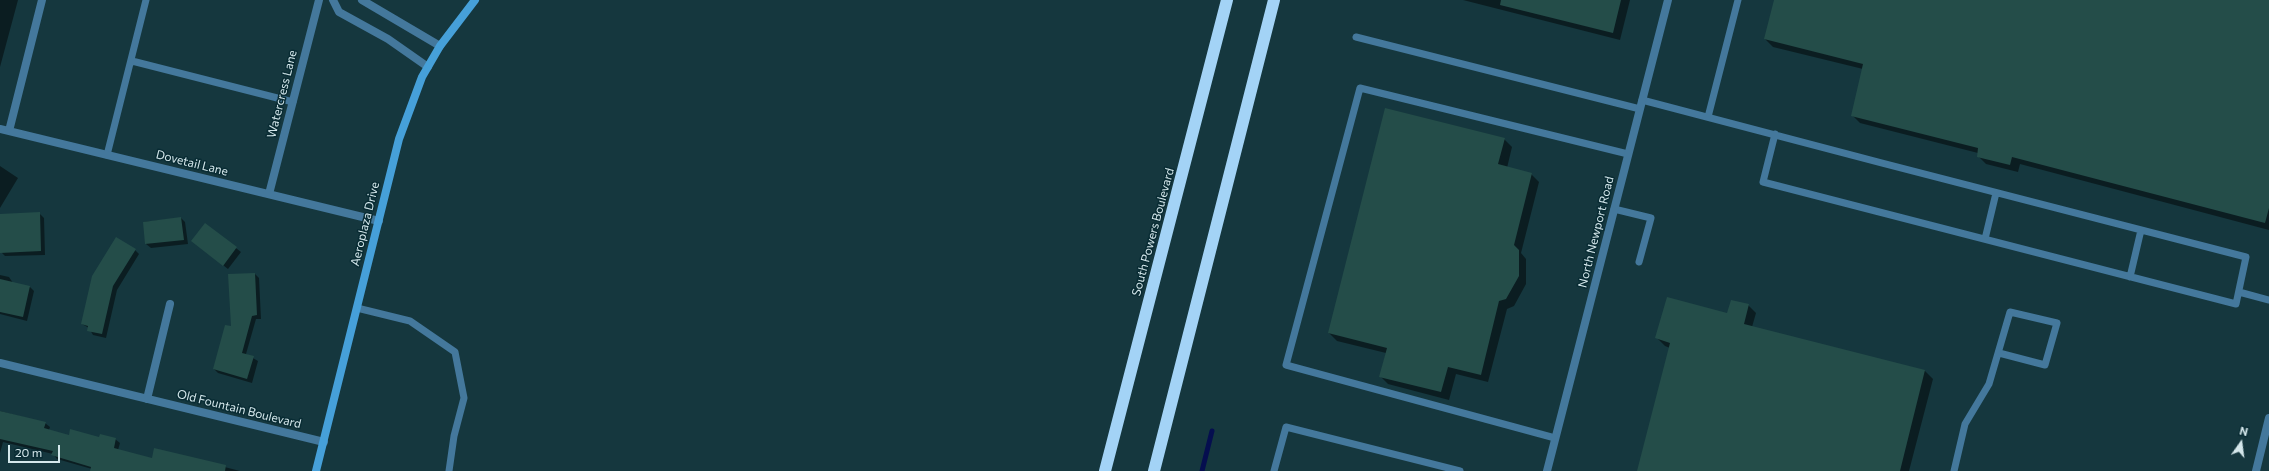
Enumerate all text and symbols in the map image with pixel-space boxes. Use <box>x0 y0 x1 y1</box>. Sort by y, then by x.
street label: Watercress Lane <box>264 49 300 139</box>
street label: Dovetail Lane <box>154 147 230 179</box>
street label: South Powers Boulevard <box>1129 166 1177 298</box>
street label: North Newport Road <box>1575 175 1617 289</box>
street label: Aeroplaza Drive <box>348 181 382 267</box>
street label: Old Fountain Boulevard <box>175 387 303 431</box>
north arrow <box>2221 423 2261 463</box>
text: N <box>2238 424 2250 438</box>
scale bar <box>10 437 62 463</box>
text: 20 m <box>15 445 42 459</box>

